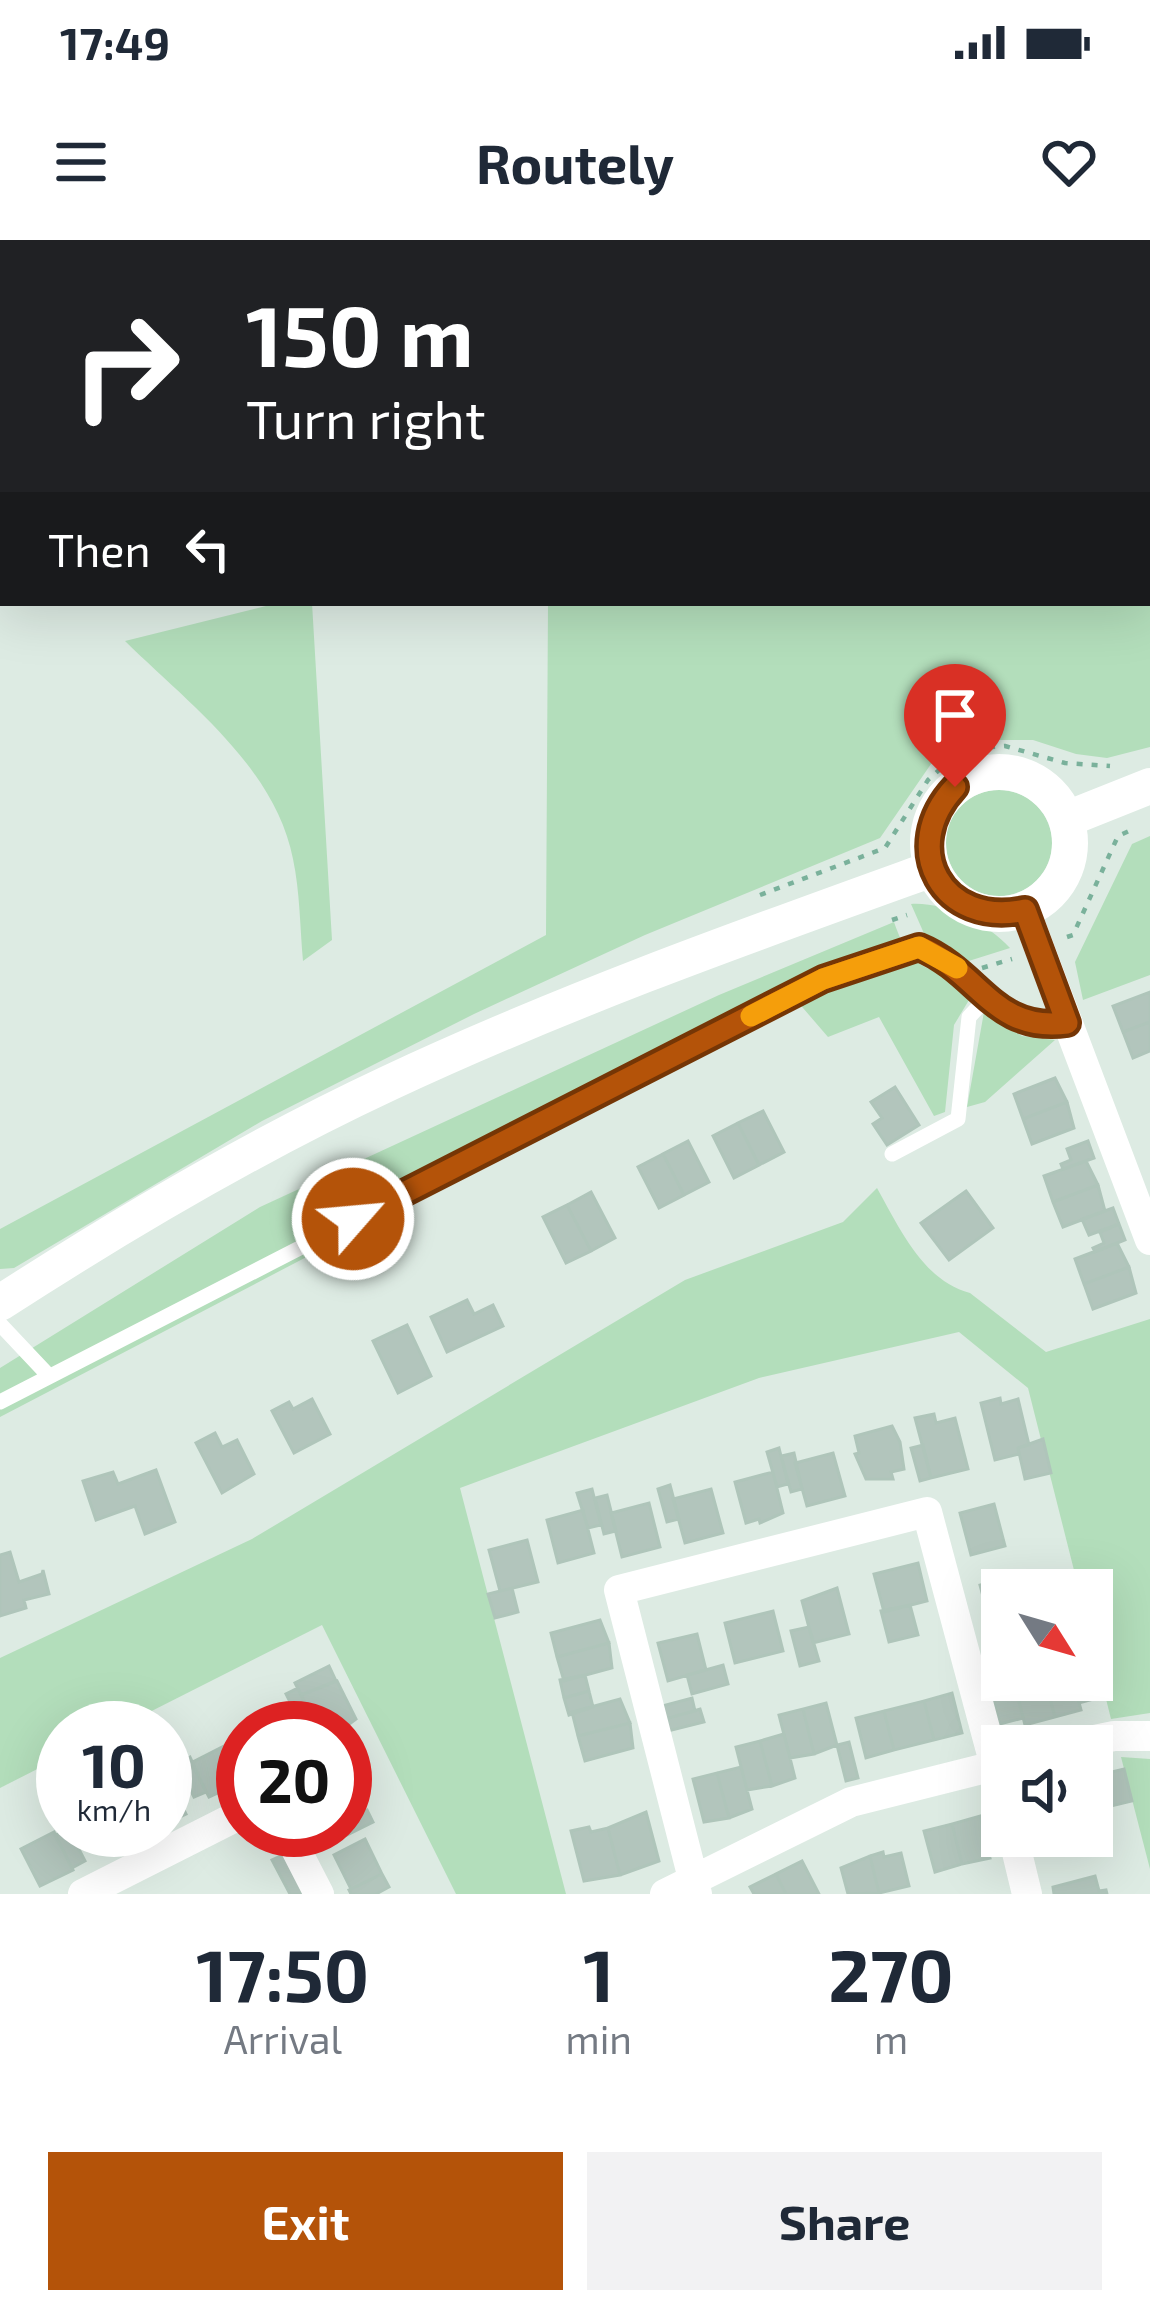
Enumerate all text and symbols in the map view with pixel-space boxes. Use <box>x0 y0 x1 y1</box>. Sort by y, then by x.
text: 17:49 <box>60 15 170 69</box>
icon: menu <box>48 129 114 195</box>
icon: heart <box>1036 129 1102 195</box>
text: Routely <box>476 130 674 195</box>
text: 150 m <box>246 283 474 384</box>
icon: right <box>48 288 204 444</box>
text: Turn right <box>246 385 486 450</box>
icon: left <box>175 516 241 582</box>
text: Then <box>48 522 151 576</box>
pin <box>904 664 1006 787</box>
icon: arrive <box>922 682 988 748</box>
position arrow <box>290 1156 416 1282</box>
north arrow <box>981 1569 1113 1701</box>
map controls <box>981 1569 1113 1857</box>
speed limit sign: 20 <box>216 1701 372 1857</box>
button: sound <box>981 1725 1113 1857</box>
text: 10 <box>82 1728 146 1800</box>
text: km/h <box>77 1791 151 1827</box>
text: 17:50 <box>196 1930 369 2016</box>
text: 1 <box>583 1930 614 2016</box>
text: 270 <box>828 1930 954 2016</box>
text: Arrival <box>223 2015 342 2062</box>
text: min <box>566 2015 632 2062</box>
text: m <box>874 2015 908 2062</box>
button: Exit <box>48 2152 563 2290</box>
button: Share <box>587 2152 1102 2290</box>

